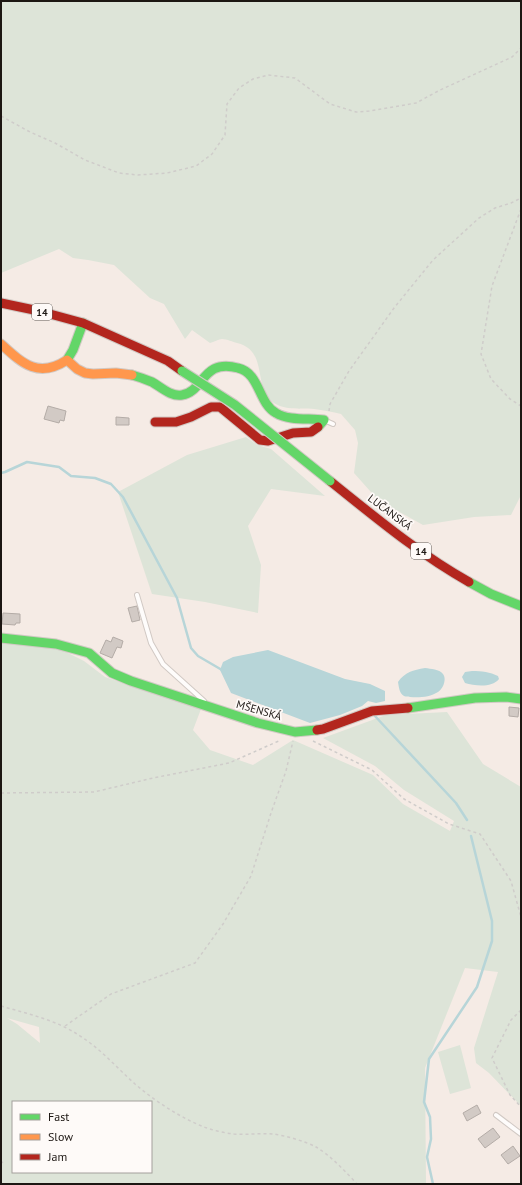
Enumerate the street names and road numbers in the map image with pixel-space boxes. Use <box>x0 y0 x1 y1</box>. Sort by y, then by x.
road number: 14 <box>32 304 52 320</box>
street label: LUČANSKÁ <box>365 491 415 533</box>
road number: 14 <box>411 543 431 559</box>
street label: MŠENSKÁ <box>235 697 284 723</box>

